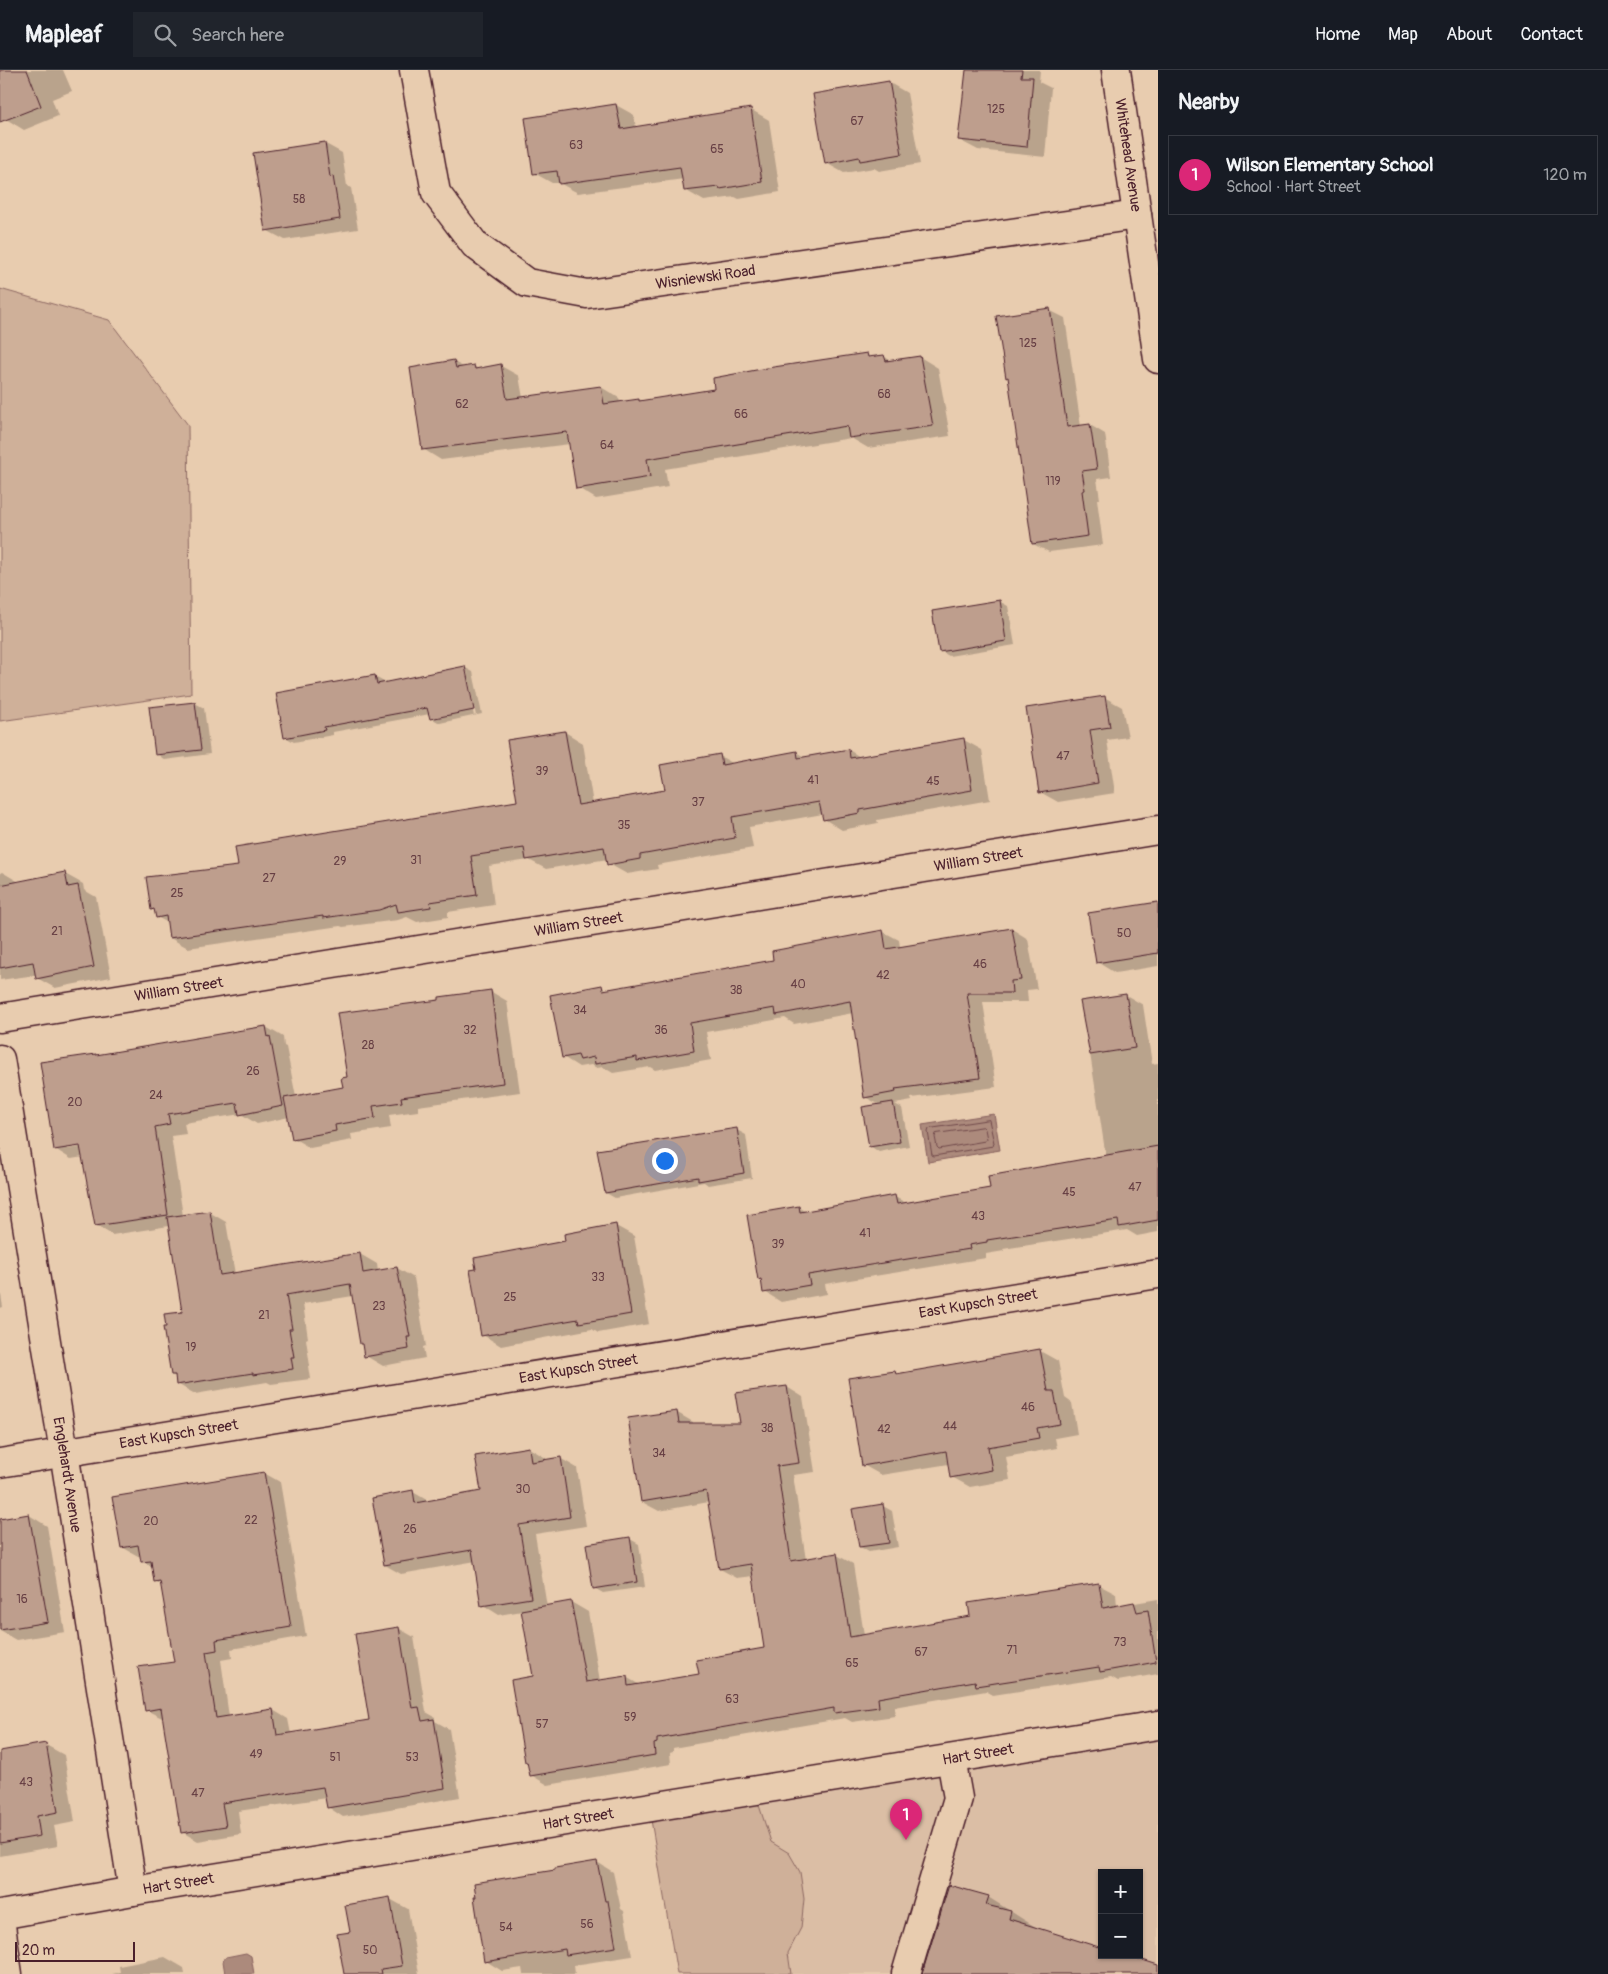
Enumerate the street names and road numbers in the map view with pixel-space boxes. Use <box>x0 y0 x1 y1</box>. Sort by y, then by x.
street label: Whitehead Avenue <box>1110 97 1146 214</box>
street label: Wisniewski Road <box>654 261 757 294</box>
street label: William Street <box>933 843 1025 876</box>
street label: William Street <box>533 908 625 941</box>
street label: William Street <box>133 973 225 1006</box>
street label: East Kupsch Street <box>917 1285 1040 1323</box>
street label: East Kupsch Street <box>518 1350 640 1388</box>
street label: Englehardt Avenue <box>48 1415 86 1534</box>
street label: East Kupsch Street <box>118 1415 240 1453</box>
street label: Hart Street <box>941 1739 1016 1770</box>
street label: Hart Street <box>541 1804 616 1835</box>
street label: Hart Street <box>141 1869 216 1899</box>

